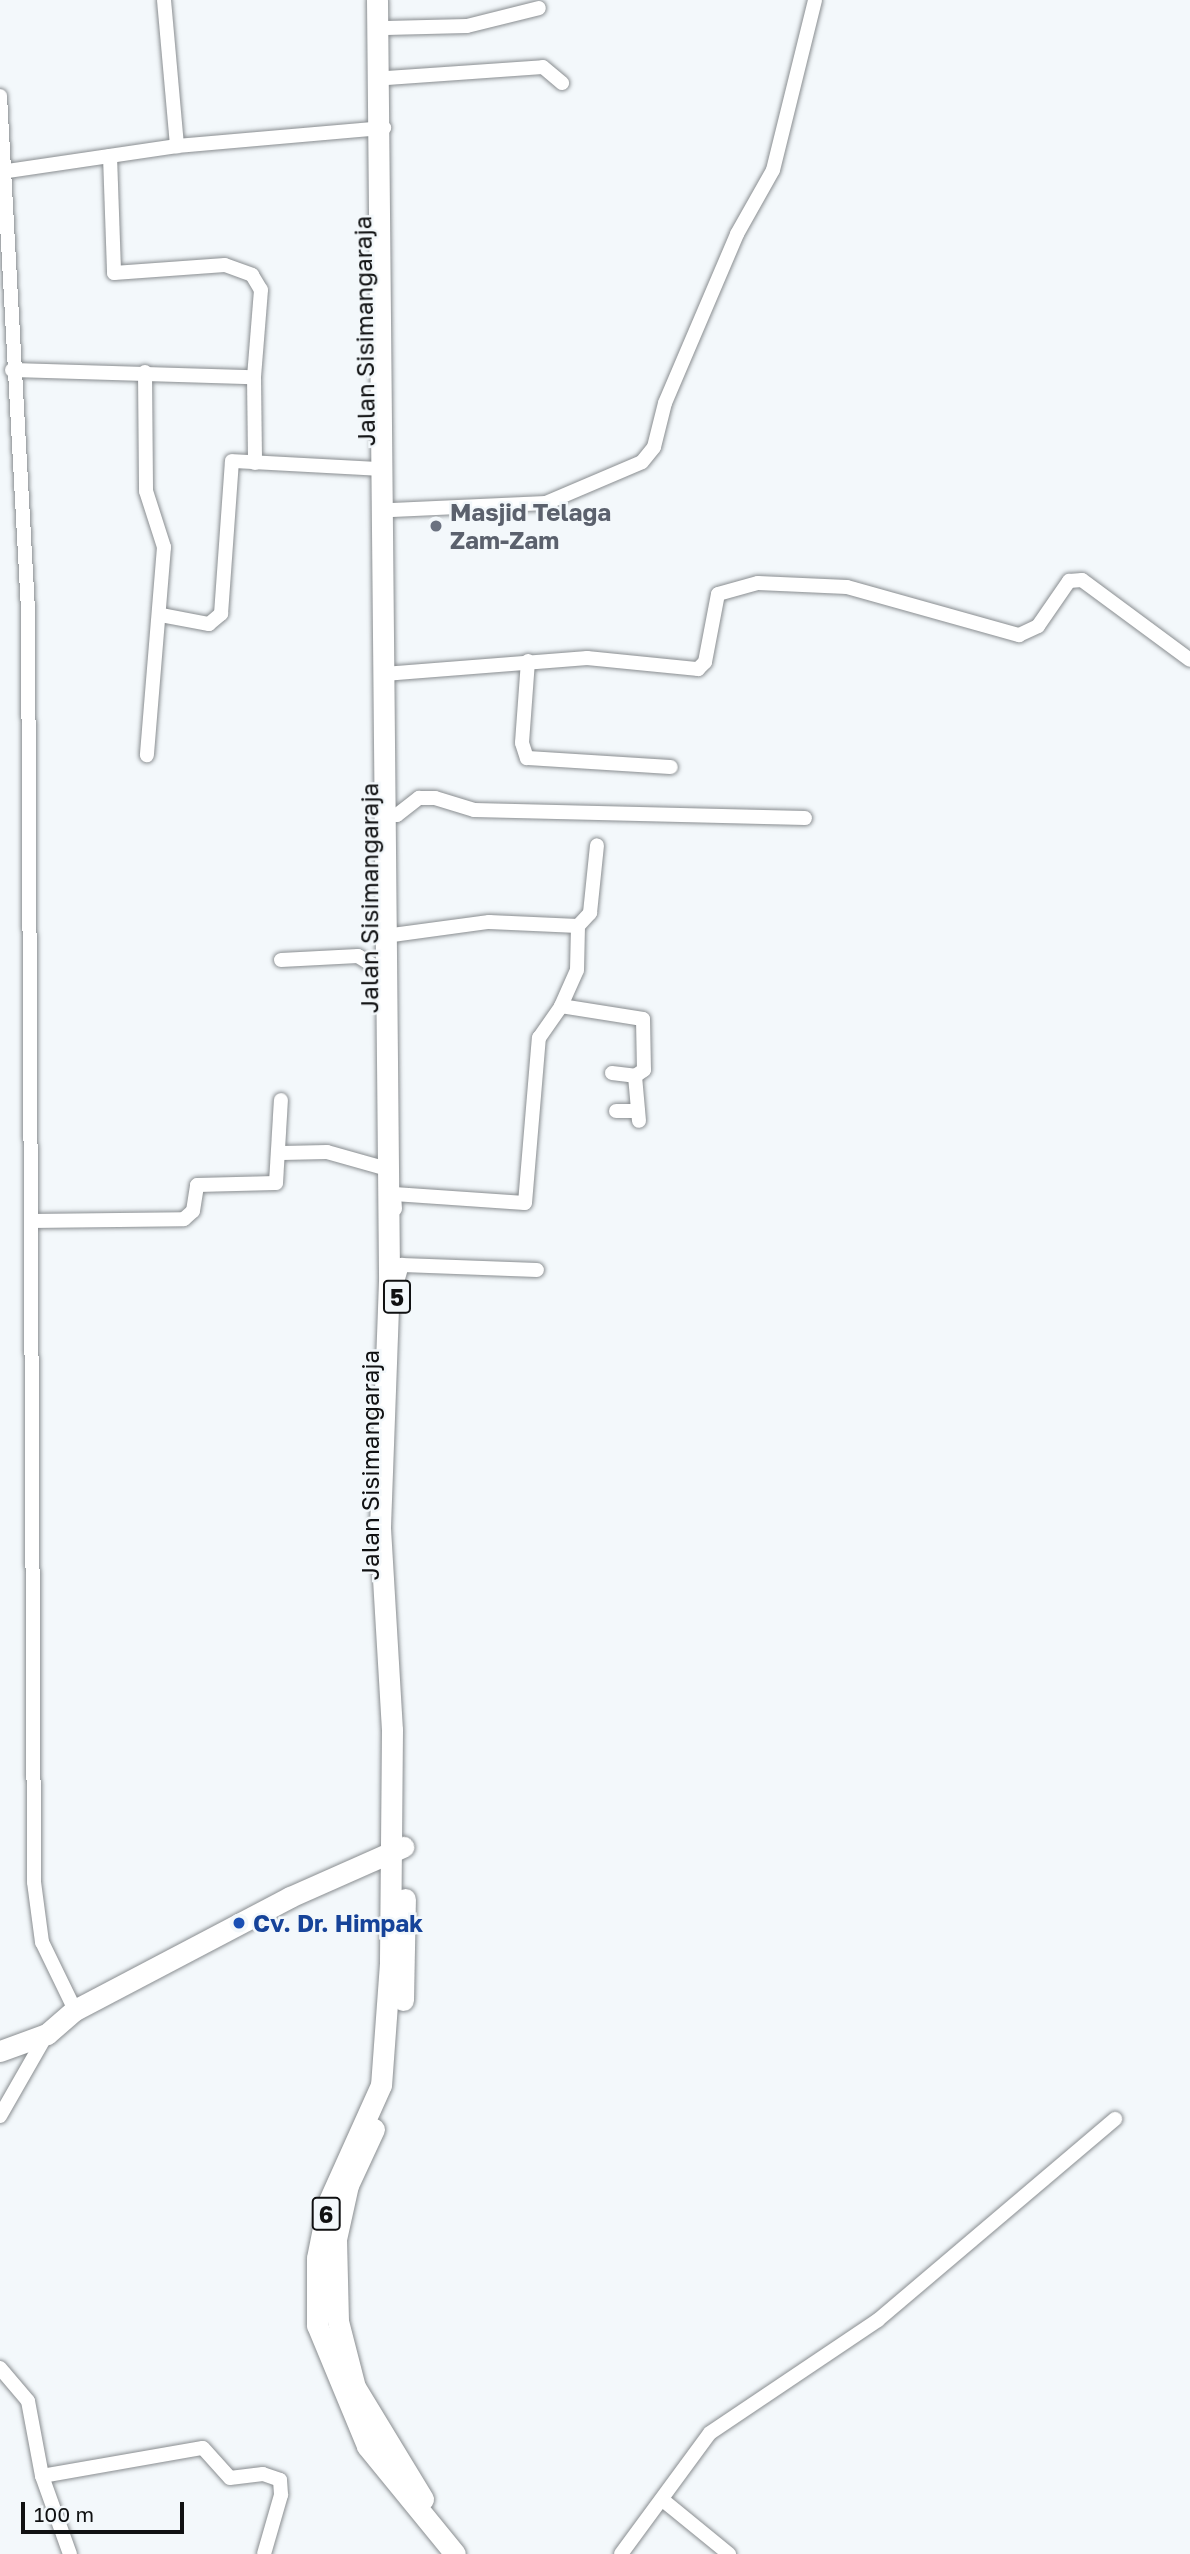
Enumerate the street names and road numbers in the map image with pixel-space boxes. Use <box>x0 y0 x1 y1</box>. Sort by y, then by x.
street label: Jalan Sisimangaraja <box>348 216 380 446</box>
street label: Jalan Sisimangaraja <box>355 783 383 1013</box>
road number: 5 <box>381 1278 413 1316</box>
street label: Jalan Sisimangaraja <box>356 1350 384 1580</box>
road number: 6 <box>310 2194 342 2234</box>

